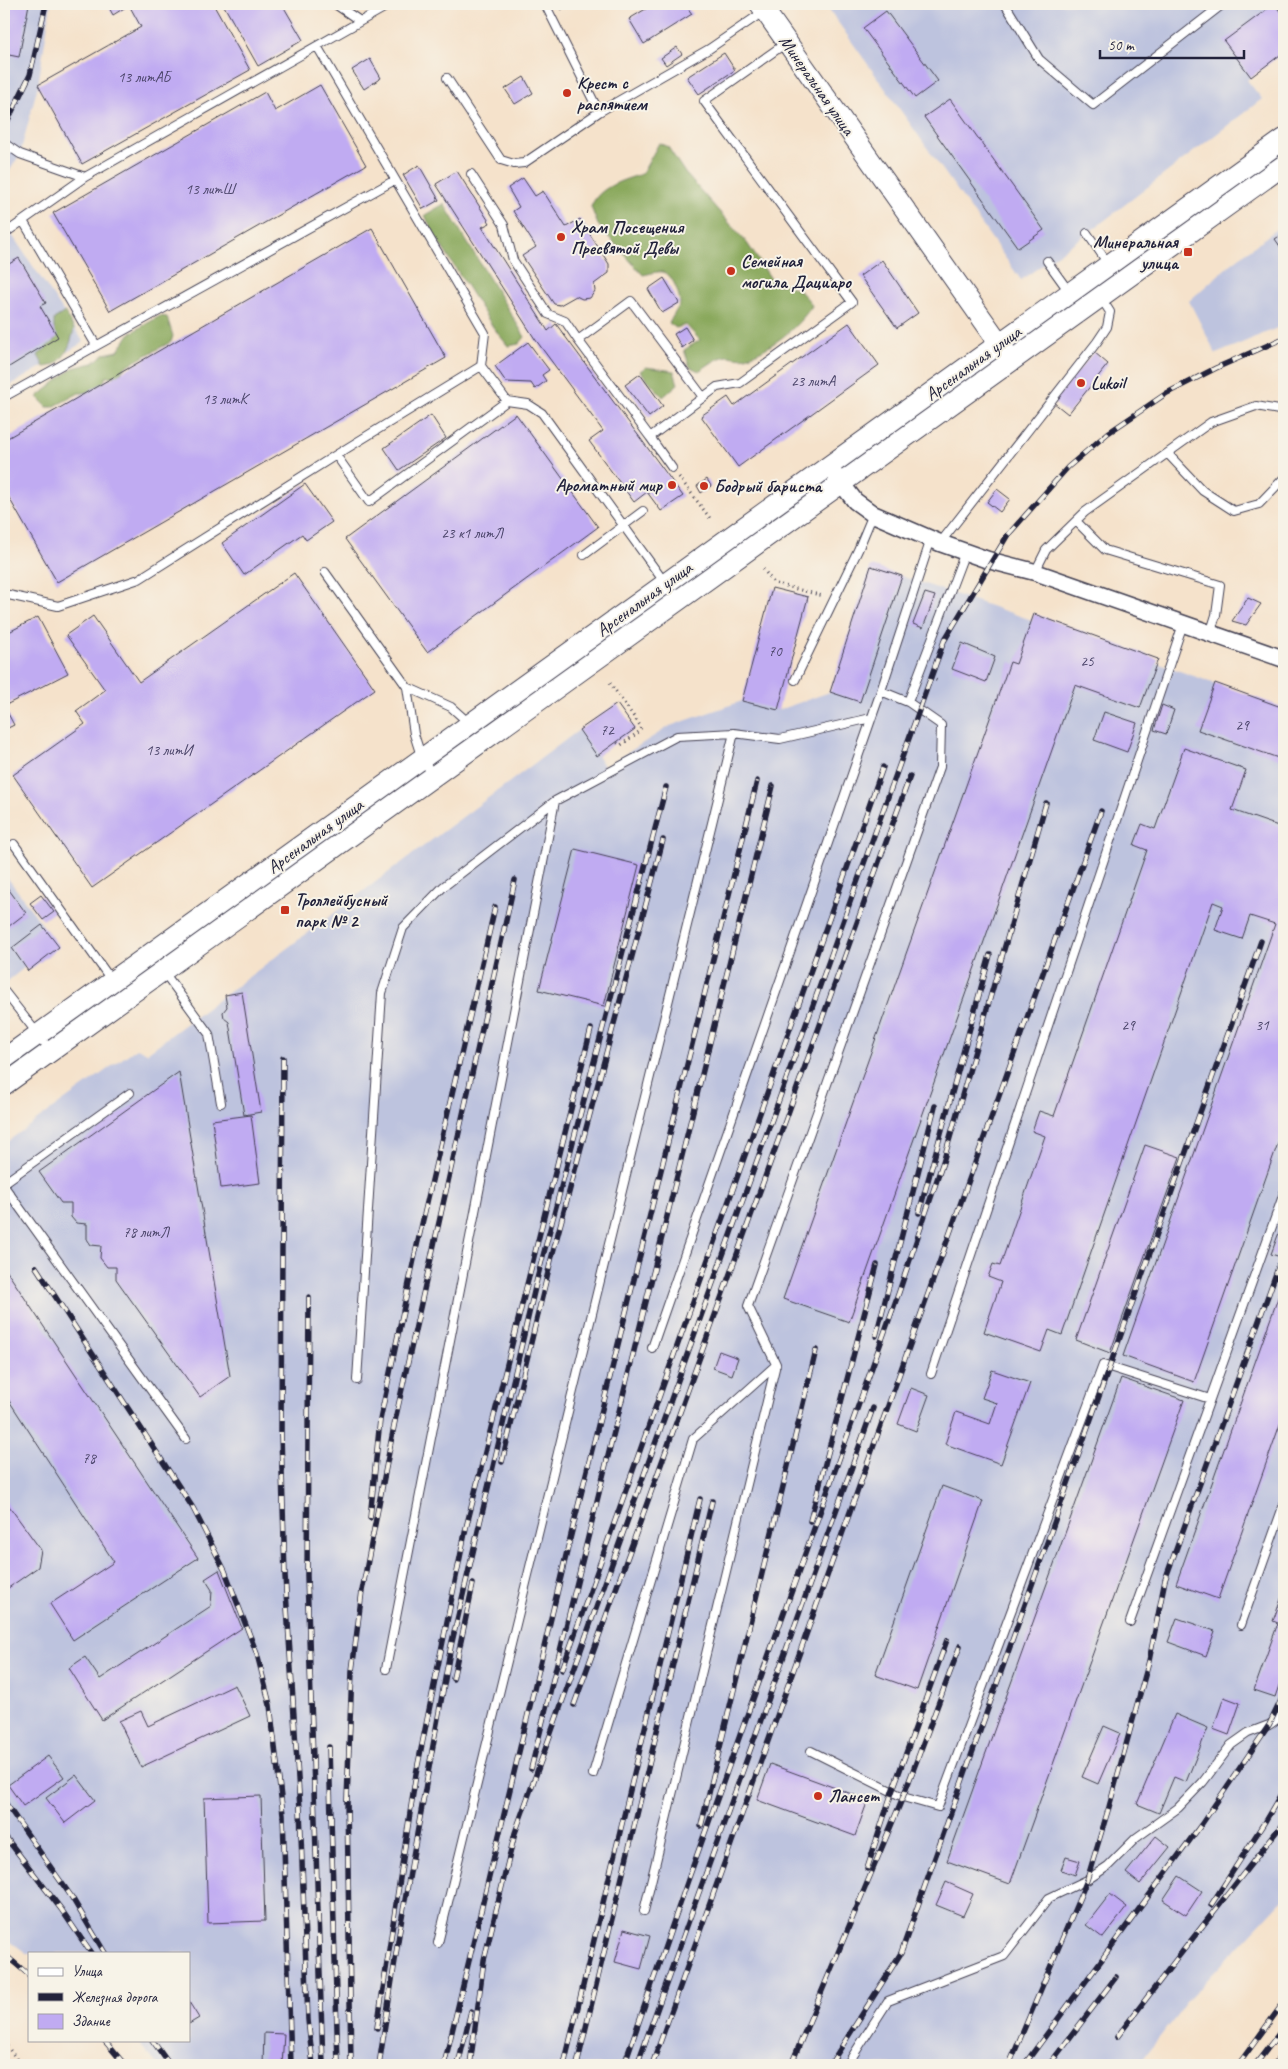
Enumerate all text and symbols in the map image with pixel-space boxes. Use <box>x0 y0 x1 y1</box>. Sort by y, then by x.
scale bar <box>1100 28 1244 60</box>
street label: Минеральная улица <box>774 31 861 141</box>
text: 50 m <box>1108 36 1135 55</box>
house number: 13 литАБ <box>118 68 173 87</box>
place label: Крест с распятием <box>577 72 649 115</box>
marker: Крест с распятием <box>561 87 573 99</box>
house number: 13 литШ <box>185 180 238 199</box>
place label: Храм Посещения Пресвятой Девы <box>571 216 685 259</box>
marker: Храм Посещения Пресвятой Девы <box>555 231 567 243</box>
place label: Минеральная улица <box>1093 231 1180 274</box>
marker: Минеральная улица <box>1182 246 1194 258</box>
place label: Семейная могила Дациаро <box>741 250 852 293</box>
marker: Семейная могила Дациаро <box>725 265 737 277</box>
street label: Арсенальная улица <box>921 320 1026 405</box>
house number: 23 литА <box>791 372 837 391</box>
place label: Lukoil <box>1091 372 1129 394</box>
marker: Lukoil <box>1075 377 1087 389</box>
house number: 13 литК <box>203 390 251 409</box>
place label: Ароматный мир <box>556 474 663 496</box>
place label: Бодрый бариста <box>714 475 823 497</box>
marker: Ароматный мир <box>666 479 678 491</box>
marker: Бодрый бариста <box>698 480 710 492</box>
house number: 23 к1 литЛ <box>441 524 505 543</box>
street label: Арсенальная улица <box>592 556 697 641</box>
house number: 70 <box>768 642 783 661</box>
house number: 25 <box>1080 652 1095 671</box>
house number: 29 <box>1235 716 1250 735</box>
house number: 72 <box>600 721 615 740</box>
house number: 13 литИ <box>146 741 195 760</box>
street label: Арсенальная улица <box>263 793 368 878</box>
place label: Троллейбусный парк № 2 <box>295 889 389 932</box>
marker: Троллейбусный парк № 2 <box>279 904 291 916</box>
house number: 29 <box>1121 1016 1136 1035</box>
house number: 31 <box>1255 1016 1270 1035</box>
house number: 78 литЛ <box>123 1223 171 1242</box>
house number: 78 <box>82 1449 97 1468</box>
place label: Лансет <box>828 1785 881 1807</box>
marker: Лансет <box>812 1790 824 1802</box>
legend <box>28 1952 190 2042</box>
text: Улица <box>72 1962 103 1981</box>
text: Железная дорога <box>72 1988 159 2007</box>
text: Здание <box>72 2012 111 2031</box>

